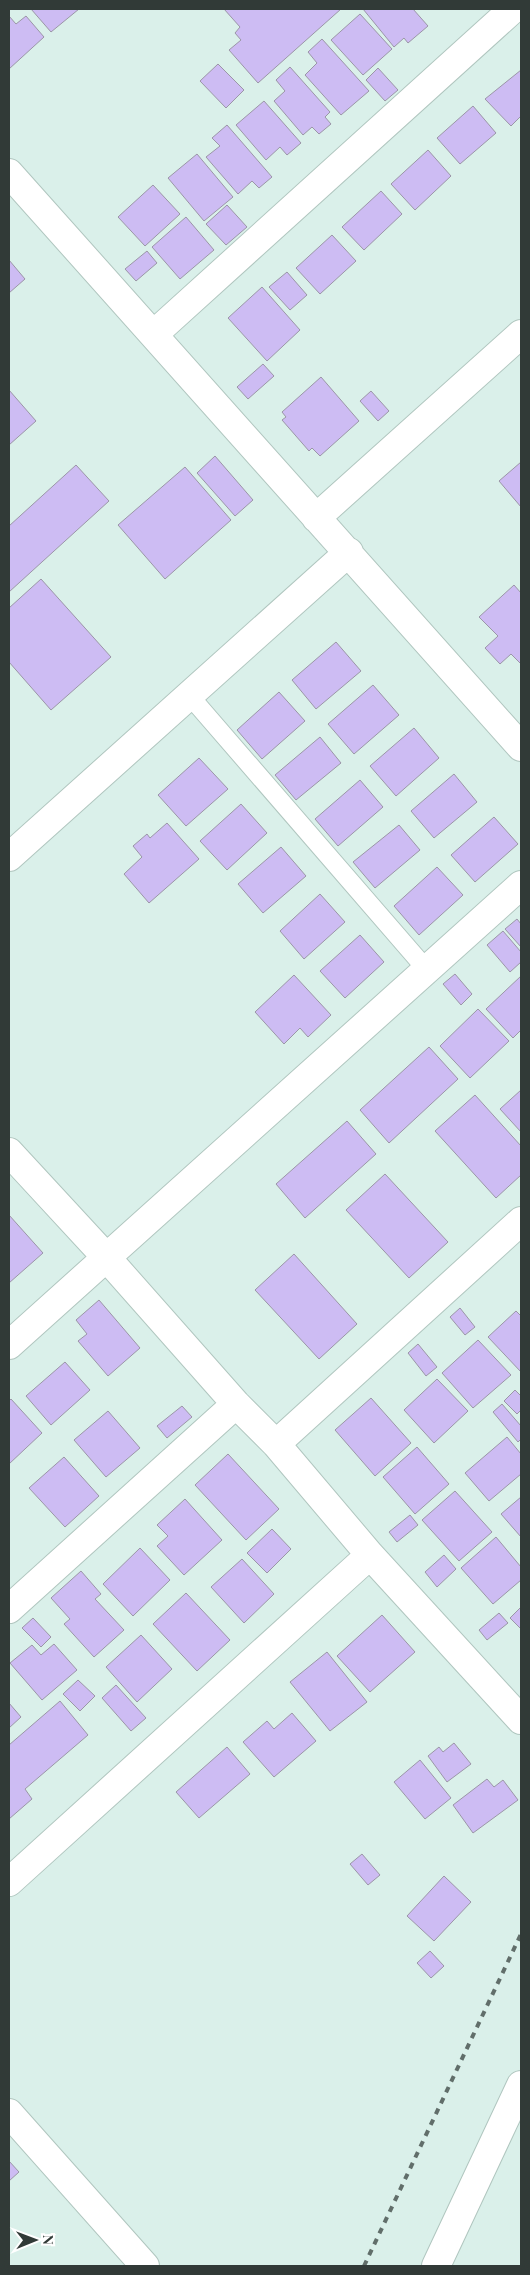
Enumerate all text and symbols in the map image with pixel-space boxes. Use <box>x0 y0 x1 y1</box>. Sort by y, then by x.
north arrow <box>10 2215 60 2265</box>
text: N <box>39 2235 58 2245</box>

